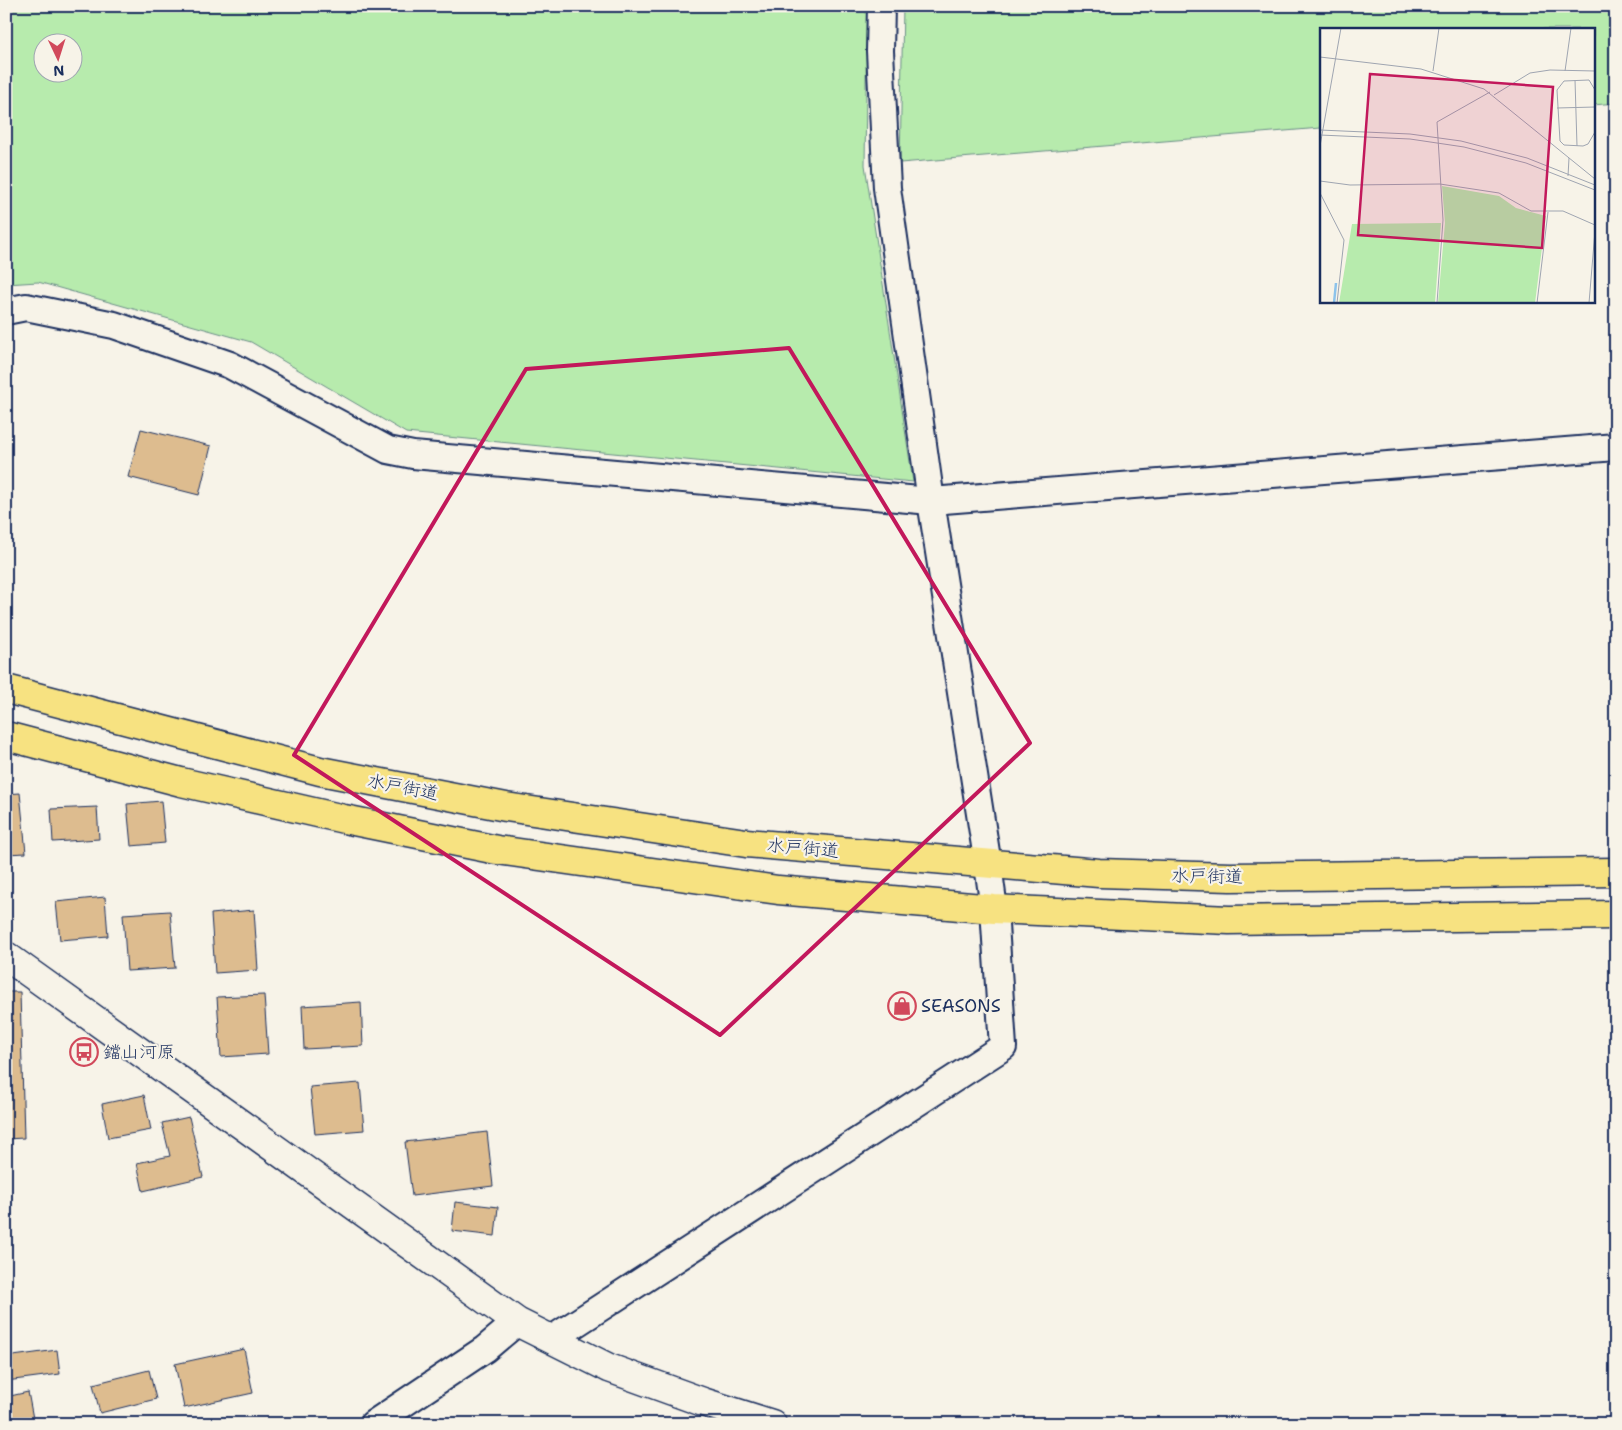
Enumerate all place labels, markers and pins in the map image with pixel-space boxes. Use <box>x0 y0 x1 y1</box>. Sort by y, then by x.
shop icon: SEASONS <box>887 991 917 1021</box>
place label: SEASONS <box>921 994 1001 1018</box>
bus stop icon: 鐺山河原 <box>69 1037 99 1067</box>
place label: 鐺山河原 <box>103 1040 175 1064</box>

